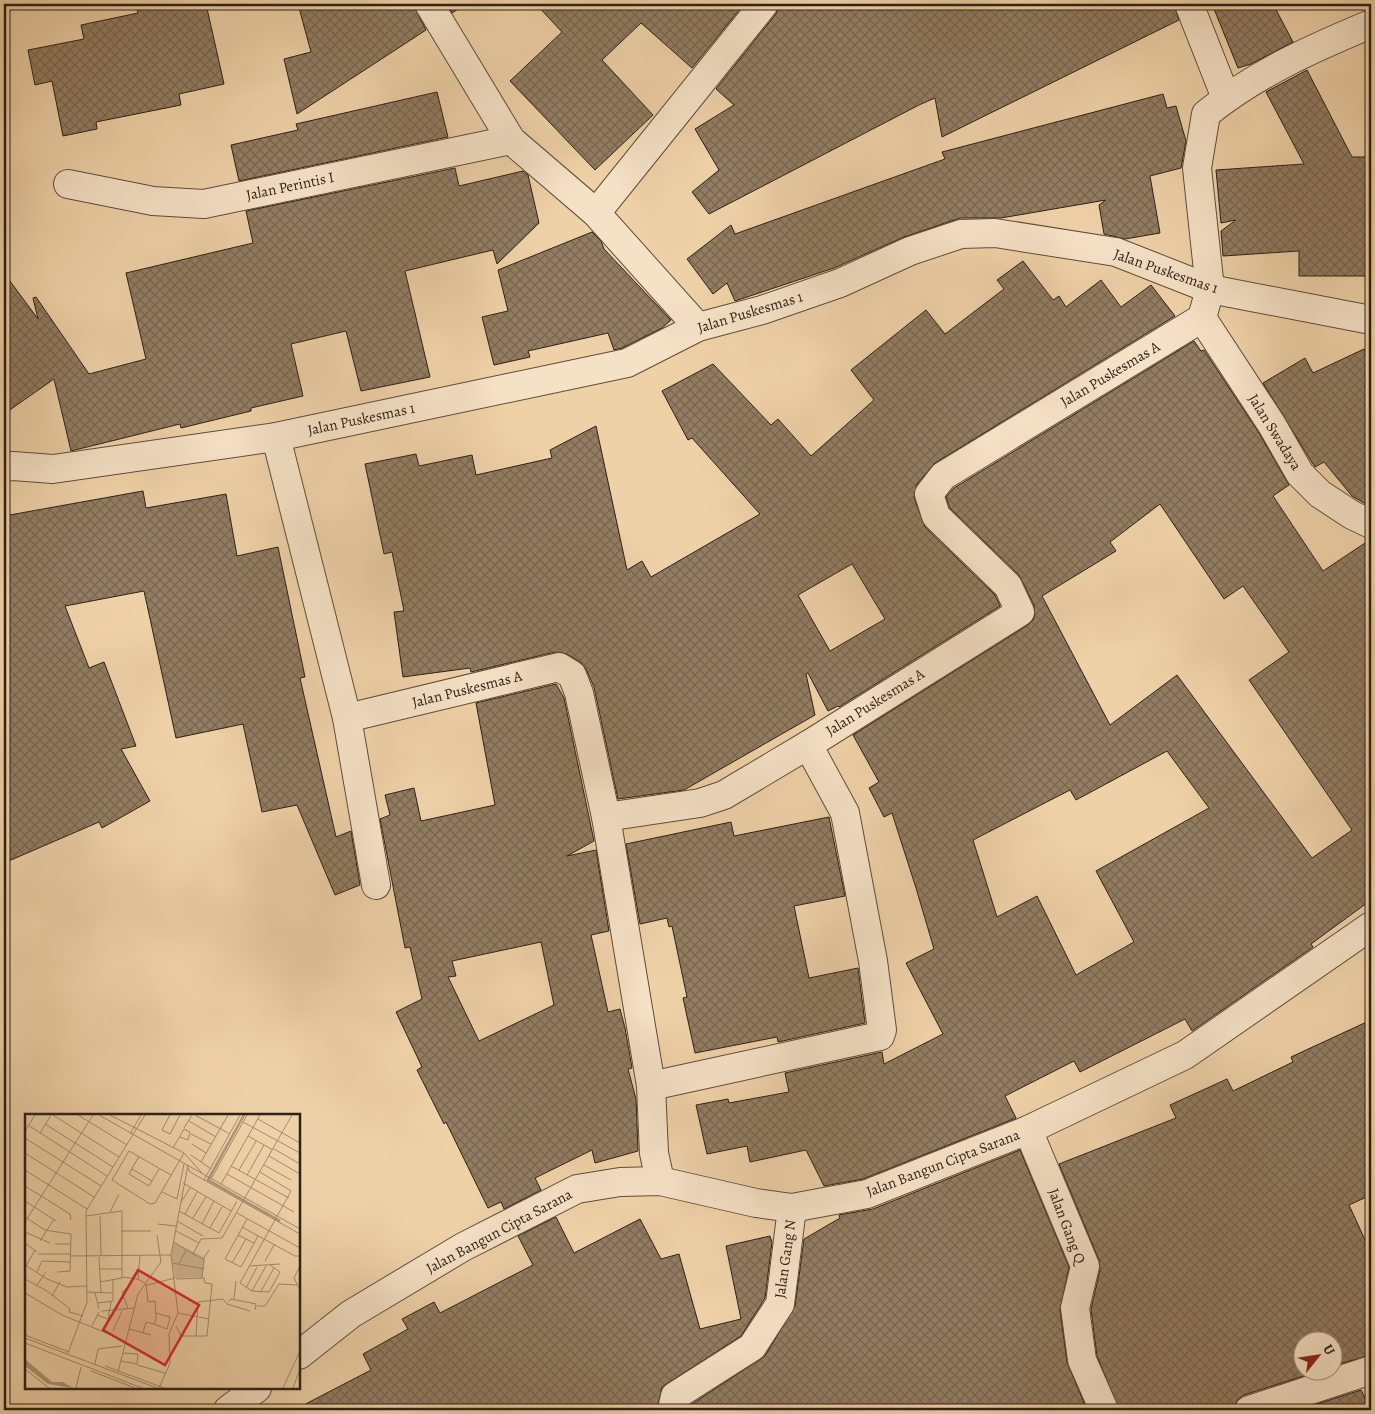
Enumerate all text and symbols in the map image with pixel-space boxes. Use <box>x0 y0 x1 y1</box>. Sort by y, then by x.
street label: Jalan Perintis I <box>244 167 336 205</box>
street label: Jalan Puskesmas 1 <box>1111 244 1221 298</box>
street label: Jalan Puskesmas 1 <box>695 286 805 338</box>
street label: Jalan Puskesmas A <box>1056 336 1164 412</box>
street label: Jalan Swadaya <box>1244 390 1306 474</box>
street label: Jalan Puskesmas 1 <box>306 398 416 440</box>
street label: Jalan Puskesmas A <box>822 664 928 740</box>
street label: Jalan Puskesmas A <box>410 666 524 712</box>
inset map <box>25 1114 300 1389</box>
street label: Jalan Bangun Cipta Sarana <box>863 1124 1023 1202</box>
street label: Jalan Bangun Cipta Sarana <box>422 1184 576 1278</box>
street label: Jalan Gang Q <box>1043 1185 1091 1269</box>
street label: Jalan Gang N <box>770 1218 800 1300</box>
north arrow <box>1292 1332 1342 1382</box>
text: U <box>1318 1341 1339 1358</box>

